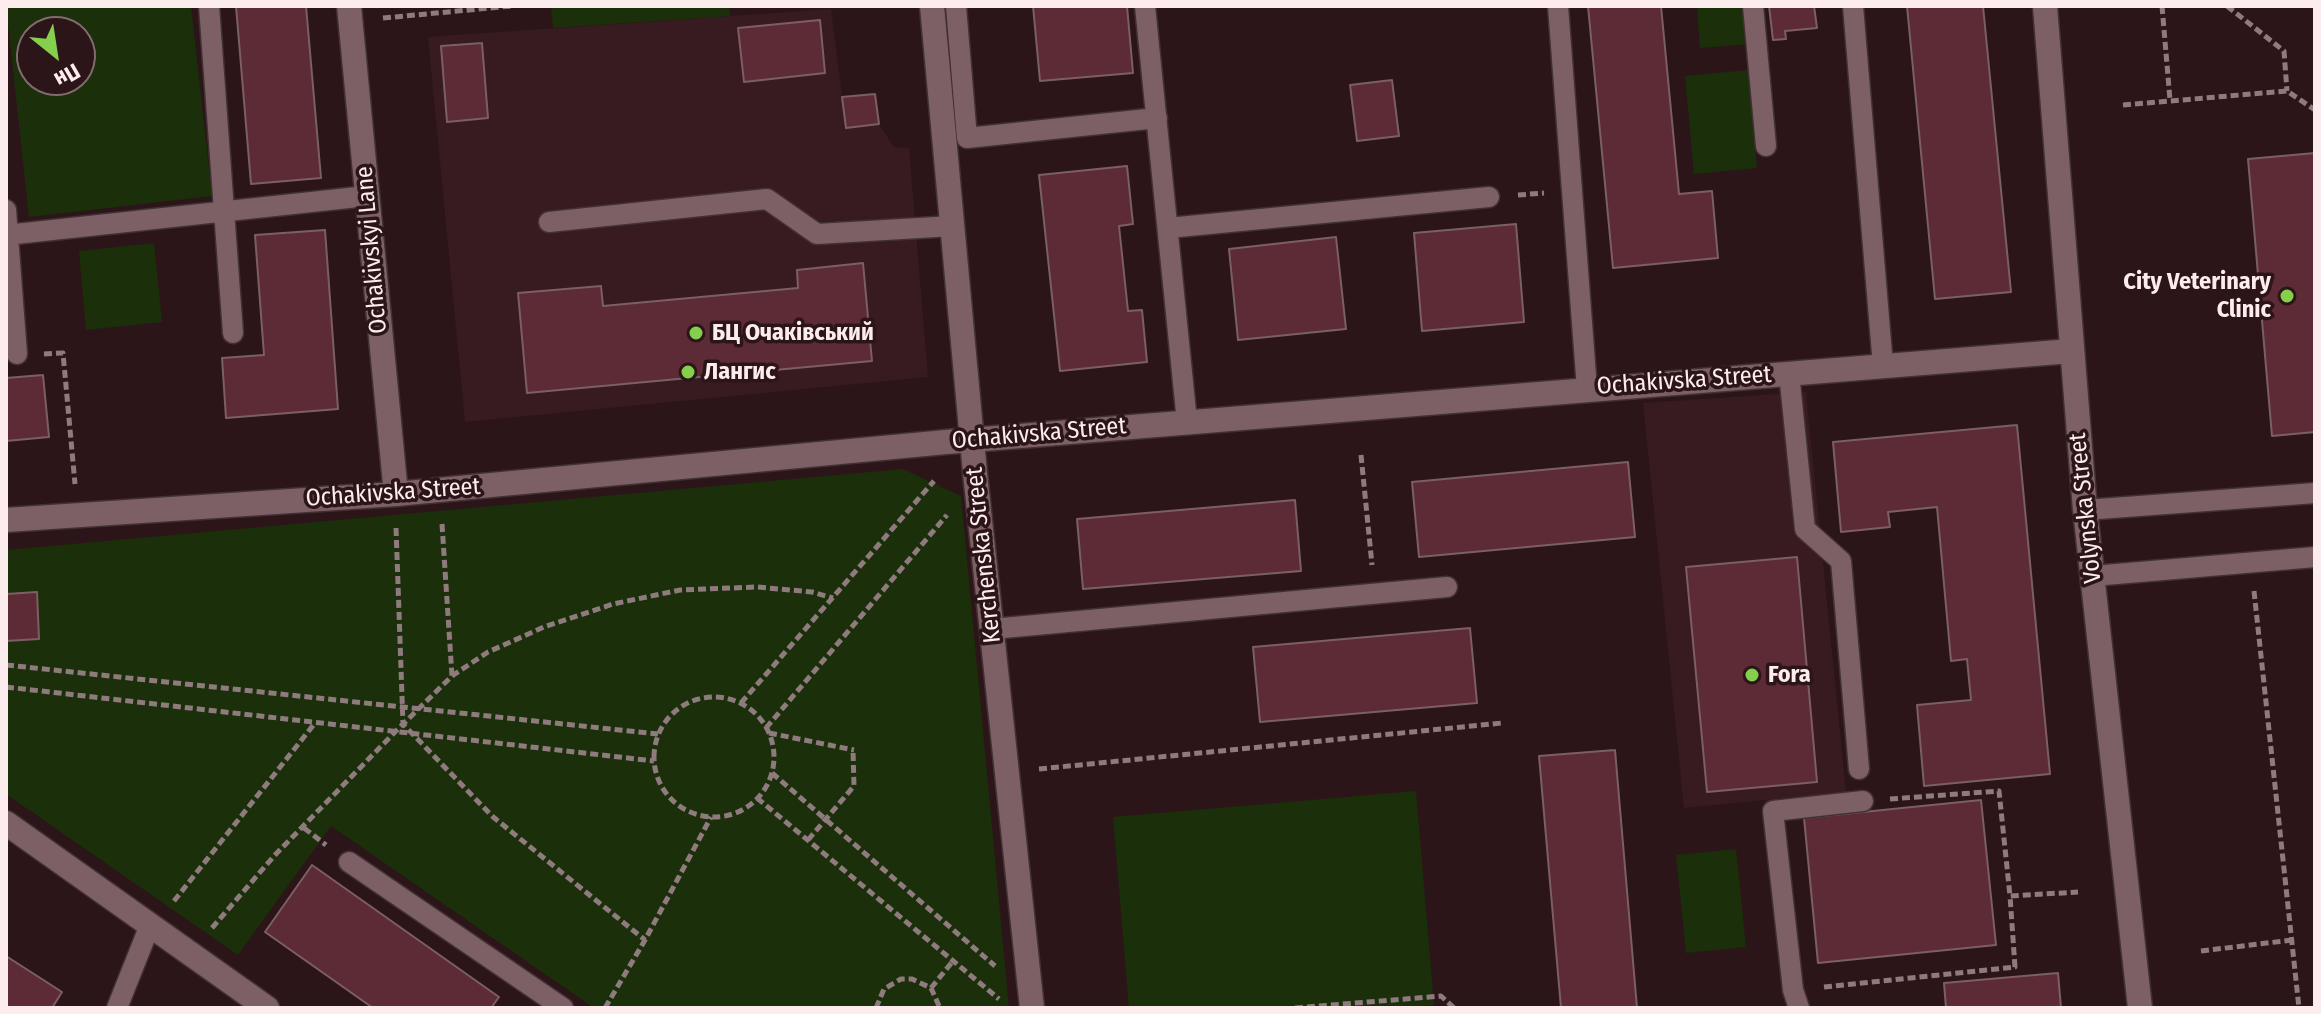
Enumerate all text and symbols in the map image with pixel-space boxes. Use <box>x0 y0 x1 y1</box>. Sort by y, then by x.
north arrow <box>16 16 96 96</box>
text: Пн <box>50 58 85 93</box>
street label: Ochakivskyi Lane <box>350 165 394 335</box>
place label: City Veterinary Clinic <box>2123 268 2271 324</box>
marker: City Veterinary Clinic <box>2278 287 2296 305</box>
place label: БЦ Очаківський <box>712 319 874 347</box>
marker: БЦ Очаківський <box>687 324 705 342</box>
place label: Лангис <box>704 358 776 386</box>
street label: Ochakivska Street <box>1596 361 1772 401</box>
marker: Лангис <box>679 363 697 381</box>
street label: Ochakivska Street <box>951 412 1127 456</box>
street label: Volynska Street <box>2064 431 2108 585</box>
street label: Kerchenska Street <box>960 466 1008 644</box>
street label: Ochakivska Street <box>305 473 481 513</box>
place label: Fora <box>1768 661 1811 689</box>
marker: Fora <box>1743 666 1761 684</box>

